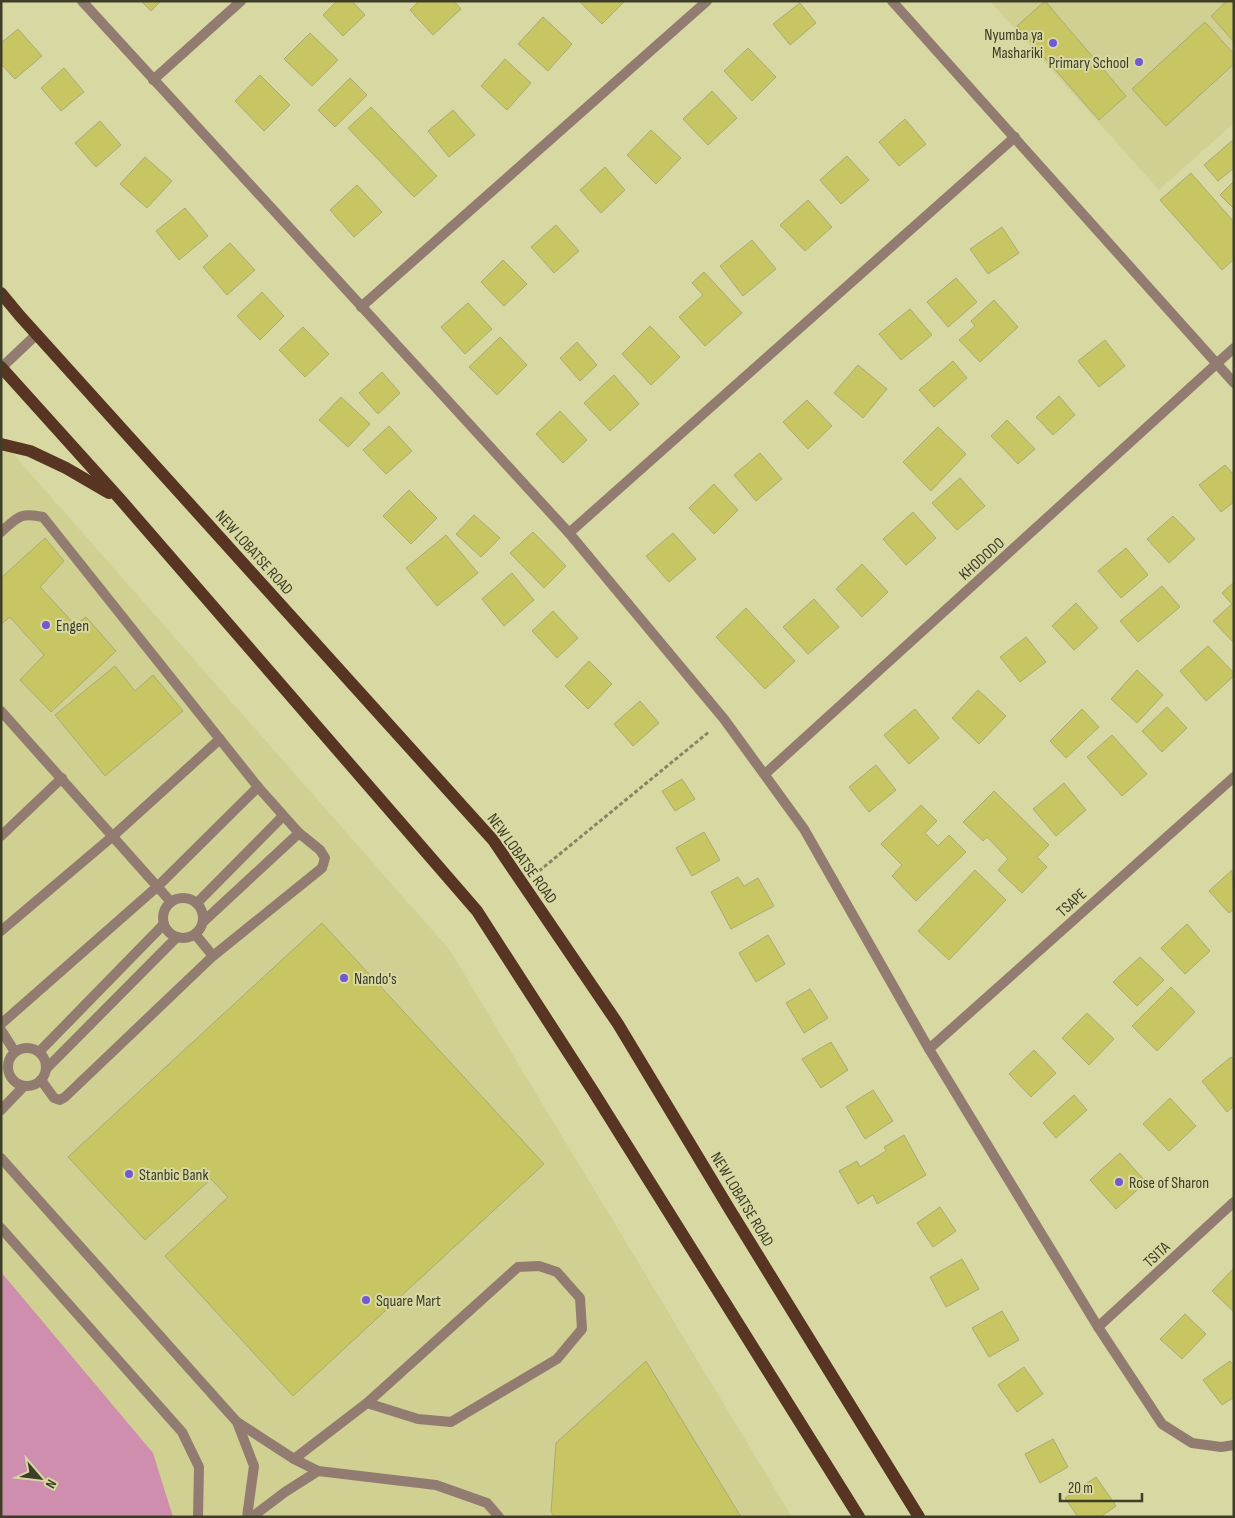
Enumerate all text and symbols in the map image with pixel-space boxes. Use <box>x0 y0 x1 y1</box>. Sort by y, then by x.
place label: Nyumba ya Mashariki <box>984 26 1043 63</box>
marker: Nyumba ya Mashariki <box>1047 37 1059 49</box>
place label: Primary School <box>1048 54 1129 73</box>
marker: Primary School <box>1133 56 1145 68</box>
street label: NEW LOBATSE ROAD <box>211 507 297 599</box>
street label: KHODODO <box>955 534 1009 584</box>
place label: Engen <box>56 617 89 636</box>
marker: Engen <box>40 619 52 631</box>
street label: NEW LOBATSE ROAD <box>483 810 561 908</box>
street label: TSAPE <box>1053 885 1091 921</box>
place label: Nando's <box>354 970 397 989</box>
marker: Nando's <box>338 972 350 984</box>
street label: NEW LOBATSE ROAD <box>706 1149 777 1251</box>
place label: Stanbic Bank <box>139 1166 209 1185</box>
marker: Stanbic Bank <box>123 1168 135 1180</box>
place label: Rose of Sharon <box>1129 1174 1209 1193</box>
marker: Rose of Sharon <box>1113 1176 1125 1188</box>
street label: TSITA <box>1140 1238 1174 1272</box>
place label: Square Mart <box>376 1292 441 1311</box>
marker: Square Mart <box>360 1294 372 1306</box>
north arrow <box>15 1453 65 1503</box>
scale bar <box>1060 1470 1142 1502</box>
text: N <box>42 1477 60 1491</box>
text: 20 m <box>1068 1479 1093 1498</box>

